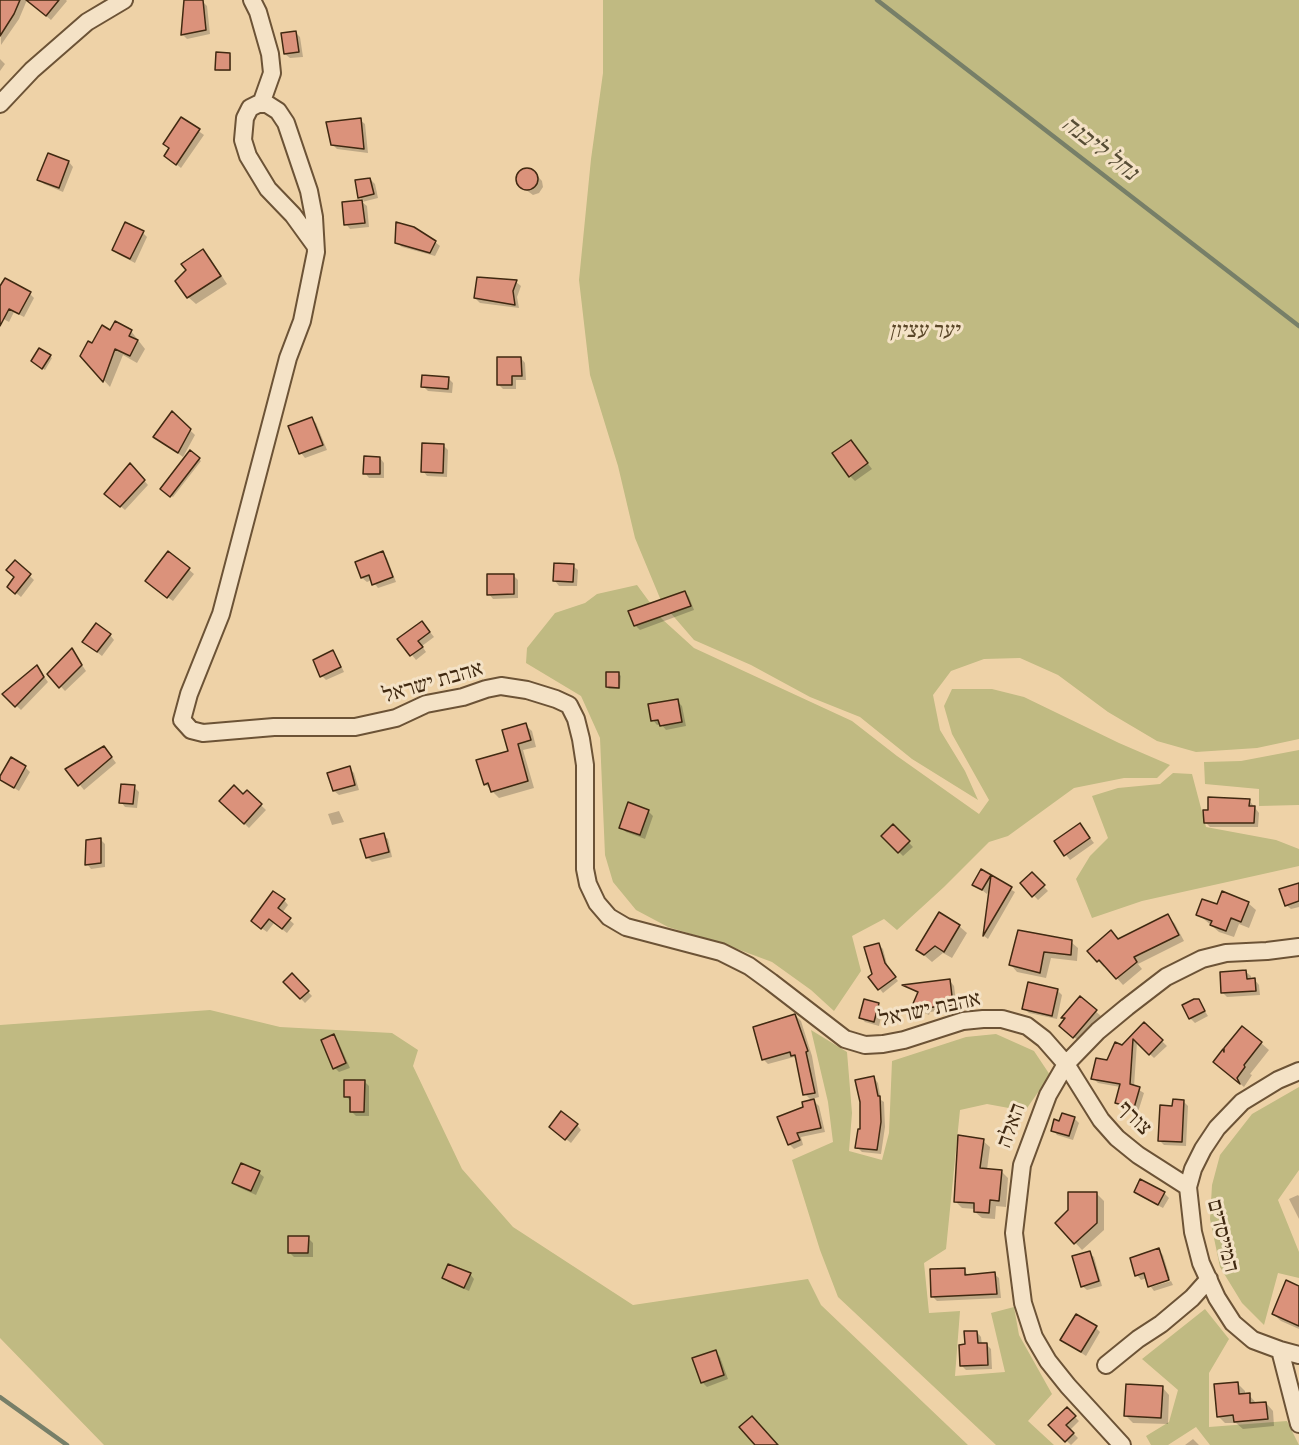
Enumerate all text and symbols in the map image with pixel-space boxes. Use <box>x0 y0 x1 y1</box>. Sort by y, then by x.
water label: נחל ליבנה <box>1055 110 1143 188</box>
park label: יער עציון <box>889 319 959 345</box>
street label: אהבת ישראל <box>380 656 486 710</box>
street label: אהבת ישראל <box>877 986 983 1034</box>
street label: צורף <box>1111 1096 1157 1142</box>
street label: האלה <box>992 1100 1032 1152</box>
street label: המייסדים <box>1200 1197 1244 1275</box>

